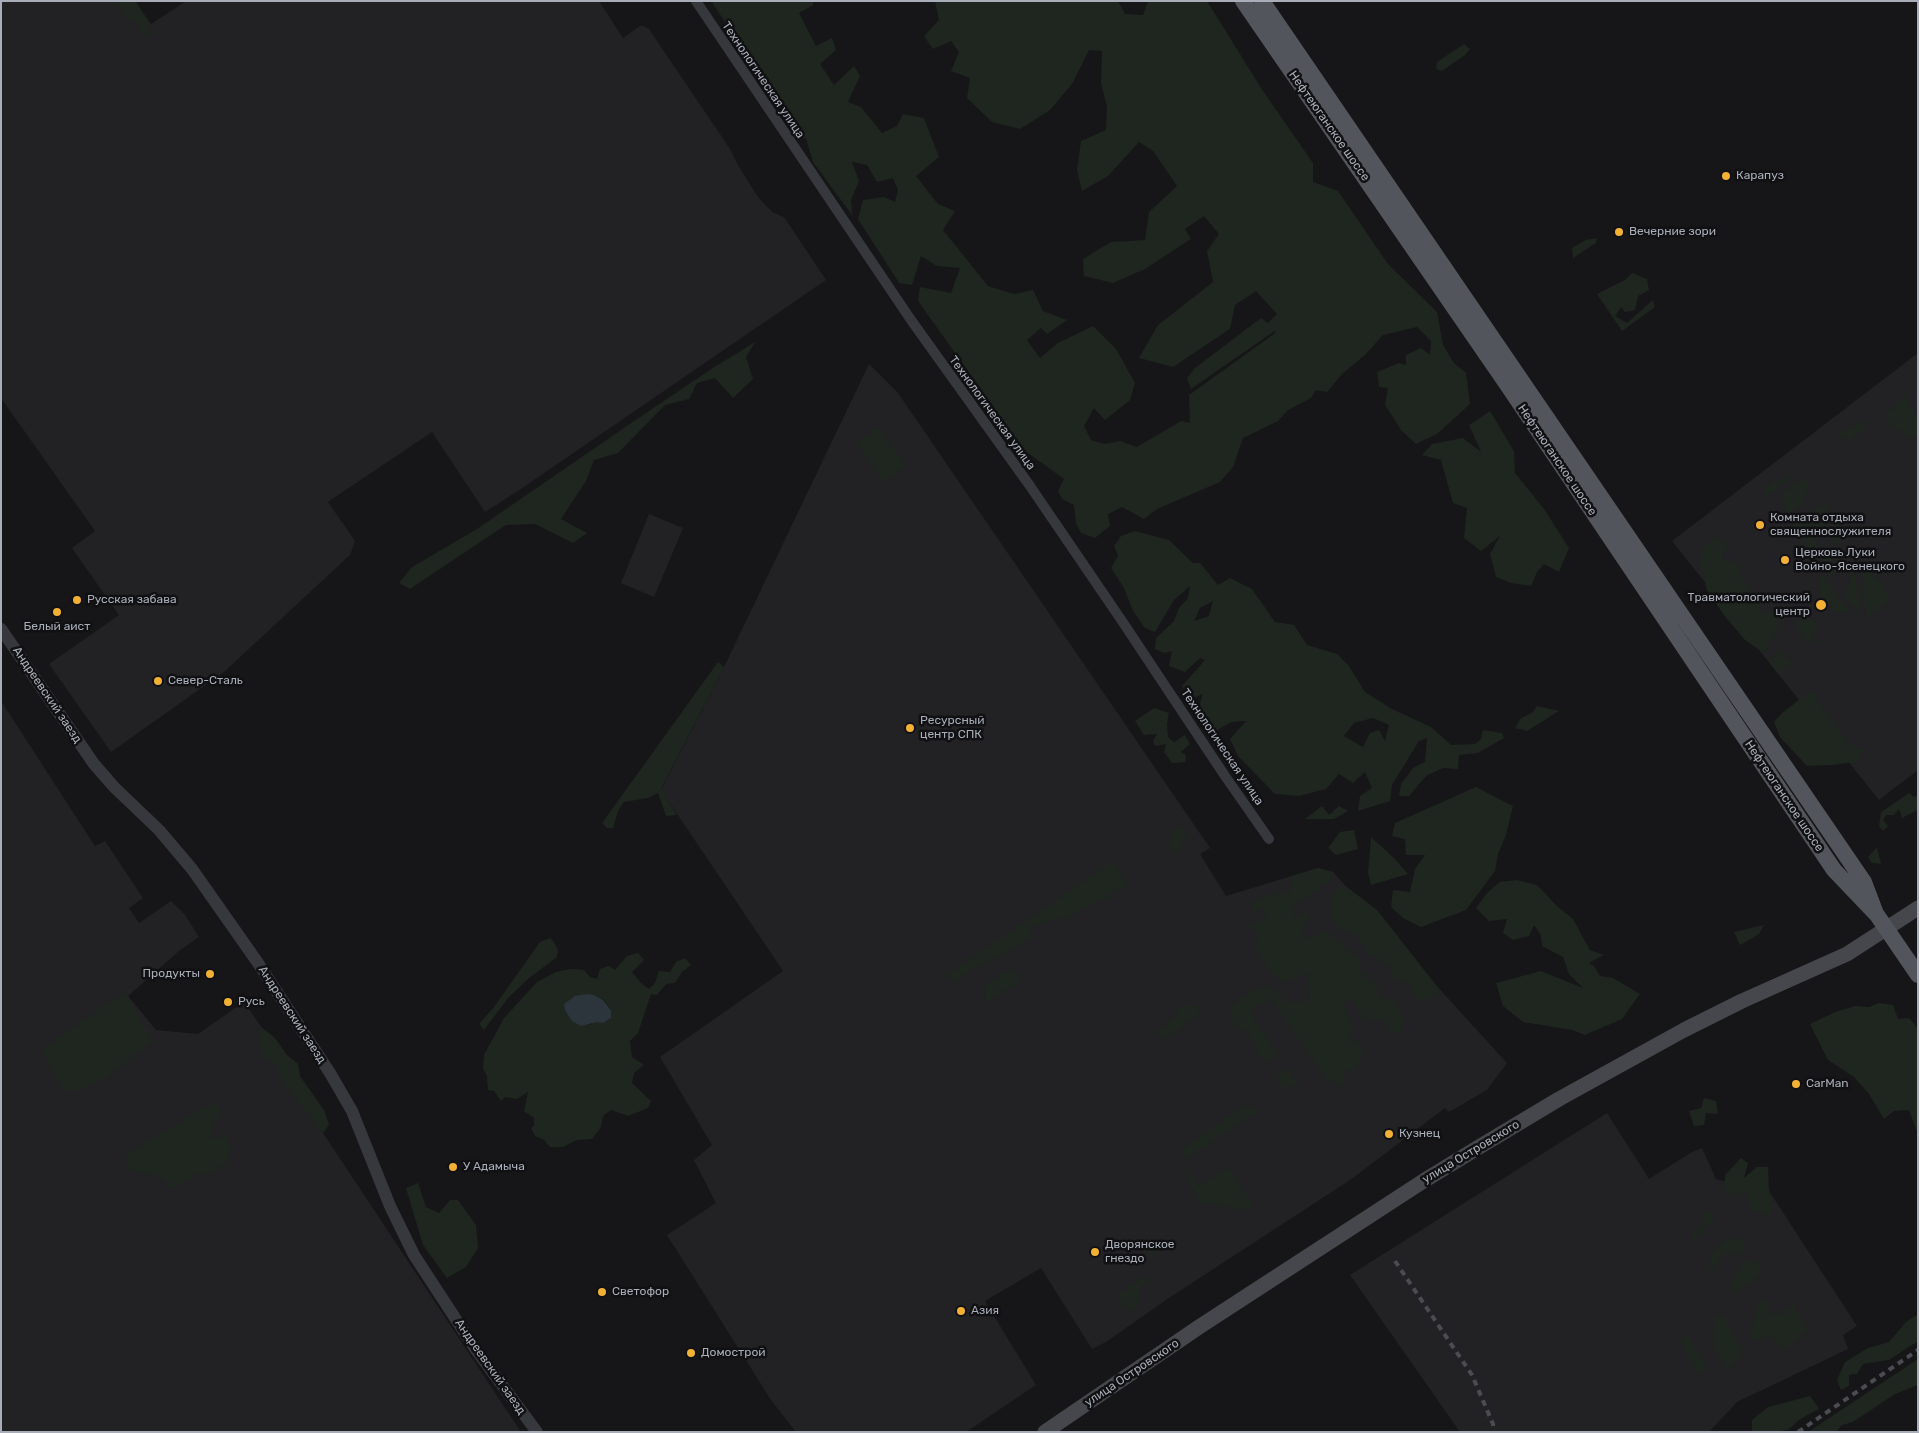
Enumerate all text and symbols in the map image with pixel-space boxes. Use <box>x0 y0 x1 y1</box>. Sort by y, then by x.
street label: Технологическая улица <box>719 19 807 141</box>
street label: Нефтеюганское шоссе <box>1286 68 1372 184</box>
place label: Карапуз <box>1736 169 1784 183</box>
marker: Карапуз <box>1720 170 1732 182</box>
place label: Вечерние зори <box>1629 225 1716 239</box>
marker: Вечерние зори <box>1613 226 1625 238</box>
street label: Технологическая улица <box>946 353 1038 473</box>
street label: Нефтеюганское шоссе <box>1514 402 1600 518</box>
place label: Комната отдыха священнослужителя <box>1770 511 1891 539</box>
marker: Комната отдыха священнослужителя <box>1754 519 1766 531</box>
place label: Церковь Луки Войно-Ясенецкого <box>1795 546 1905 574</box>
marker: Церковь Луки Войно-Ясенецкого <box>1779 554 1791 566</box>
place label: Травматологический центр <box>1688 591 1810 619</box>
place label: Русская забава <box>87 593 177 607</box>
marker: Русская забава <box>71 594 83 606</box>
marker: Травматологический центр <box>1814 598 1828 612</box>
marker: Белый аист <box>51 606 63 618</box>
place label: Белый аист <box>24 620 90 634</box>
street label: Андреевский заезд <box>9 644 85 746</box>
place label: Север-Сталь <box>168 674 243 688</box>
marker: Север-Сталь <box>152 675 164 687</box>
street label: Технологическая улица <box>1178 686 1266 808</box>
place label: Ресурсный центр СПК <box>920 714 985 742</box>
marker: Ресурсный центр СПК <box>904 722 916 734</box>
street label: Нефтеюганское шоссе <box>1741 738 1827 854</box>
street label: Андреевский заезд <box>255 964 329 1066</box>
place label: Продукты <box>143 967 200 981</box>
marker: Продукты <box>204 968 216 980</box>
place label: Русь <box>238 995 265 1009</box>
marker: Русь <box>222 996 234 1008</box>
place label: CarMan <box>1806 1077 1849 1091</box>
marker: CarMan <box>1790 1078 1802 1090</box>
street label: улица Островского <box>1420 1117 1522 1187</box>
place label: Кузнец <box>1399 1127 1440 1141</box>
marker: Кузнец <box>1383 1128 1395 1140</box>
place label: У Адамыча <box>463 1160 525 1174</box>
marker: У Адамыча <box>447 1161 459 1173</box>
place label: Дворянское гнездо <box>1105 1238 1174 1266</box>
marker: Дворянское гнездо <box>1089 1246 1101 1258</box>
place label: Светофор <box>612 1285 669 1299</box>
marker: Светофор <box>596 1286 608 1298</box>
place label: Азия <box>971 1304 999 1318</box>
marker: Азия <box>955 1305 967 1317</box>
street label: Андреевский заезд <box>452 1316 528 1418</box>
street label: улица Островского <box>1082 1336 1182 1410</box>
place label: Домострой <box>701 1346 766 1360</box>
marker: Домострой <box>685 1347 697 1359</box>

